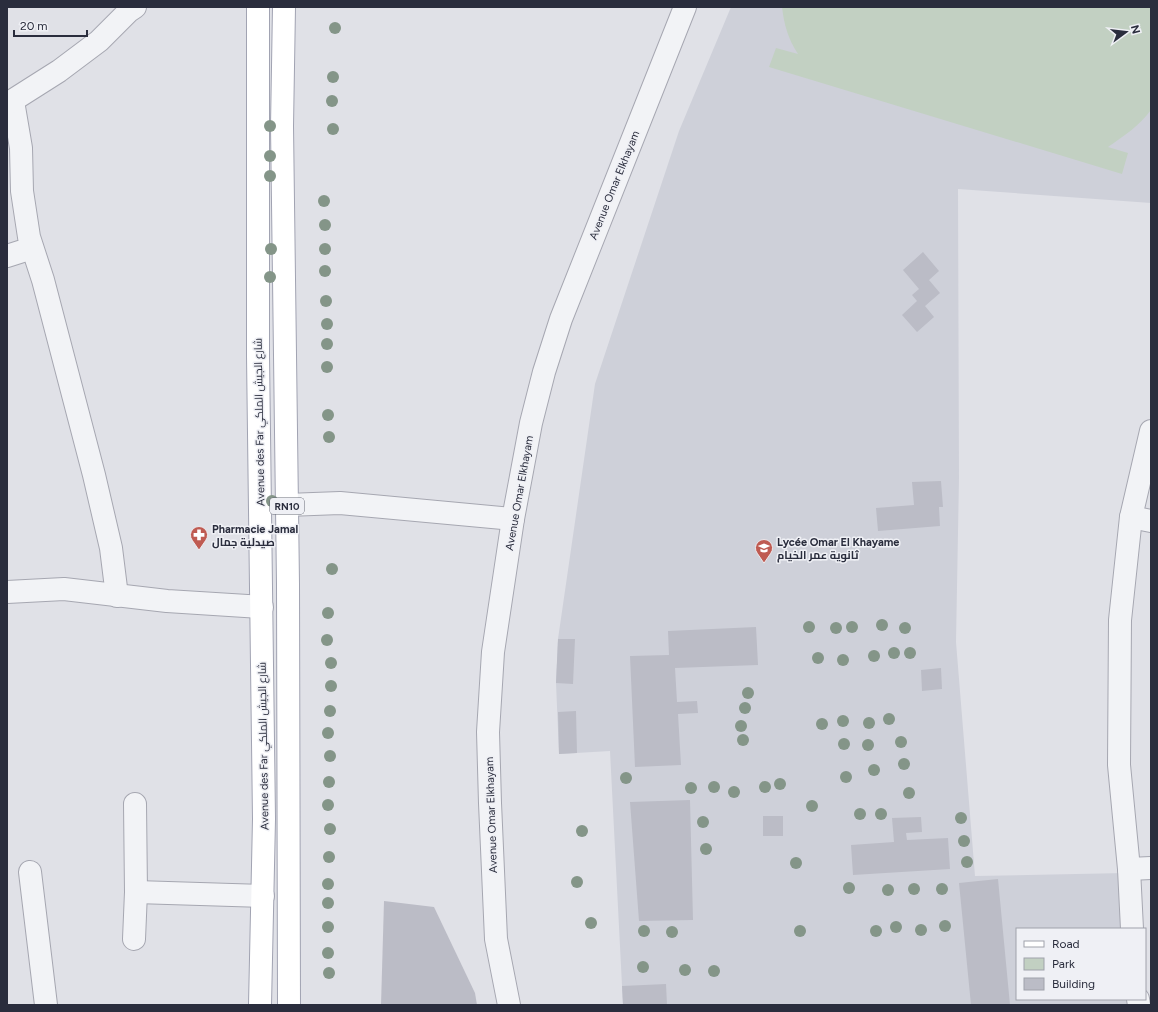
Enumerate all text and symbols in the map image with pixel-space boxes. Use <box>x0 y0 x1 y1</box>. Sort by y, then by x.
scale bar <box>14 12 87 38</box>
north arrow <box>1106 12 1146 52</box>
text: 20 m <box>20 19 48 33</box>
text: N <box>1128 24 1143 35</box>
street label: Avenue Omar Elkhayam <box>587 129 642 242</box>
street label: Avenue des Far شارع الجيش الملكي <box>252 338 269 506</box>
street label: Avenue Omar Elkhayam <box>503 435 536 552</box>
road number: RN10 <box>270 498 304 514</box>
place label: Pharmacie Jamal صيدلية جمال <box>212 523 298 549</box>
pharmacy icon: Pharmacie Jamal صيدلية جمال <box>189 525 209 550</box>
place label: Lycée Omar El Khayame ثانوية عمر الخيام <box>777 536 899 563</box>
school or university icon: Lycée Omar El Khayame ثانوية عمر الخيام <box>754 538 774 563</box>
street label: Avenue des Far شارع الجيش الملكي <box>256 662 273 830</box>
street label: Avenue Omar Elkhayam <box>483 757 500 873</box>
legend <box>1016 928 1146 1000</box>
text: Road <box>1052 937 1080 951</box>
text: Park <box>1052 957 1075 971</box>
text: Building <box>1052 977 1095 991</box>

